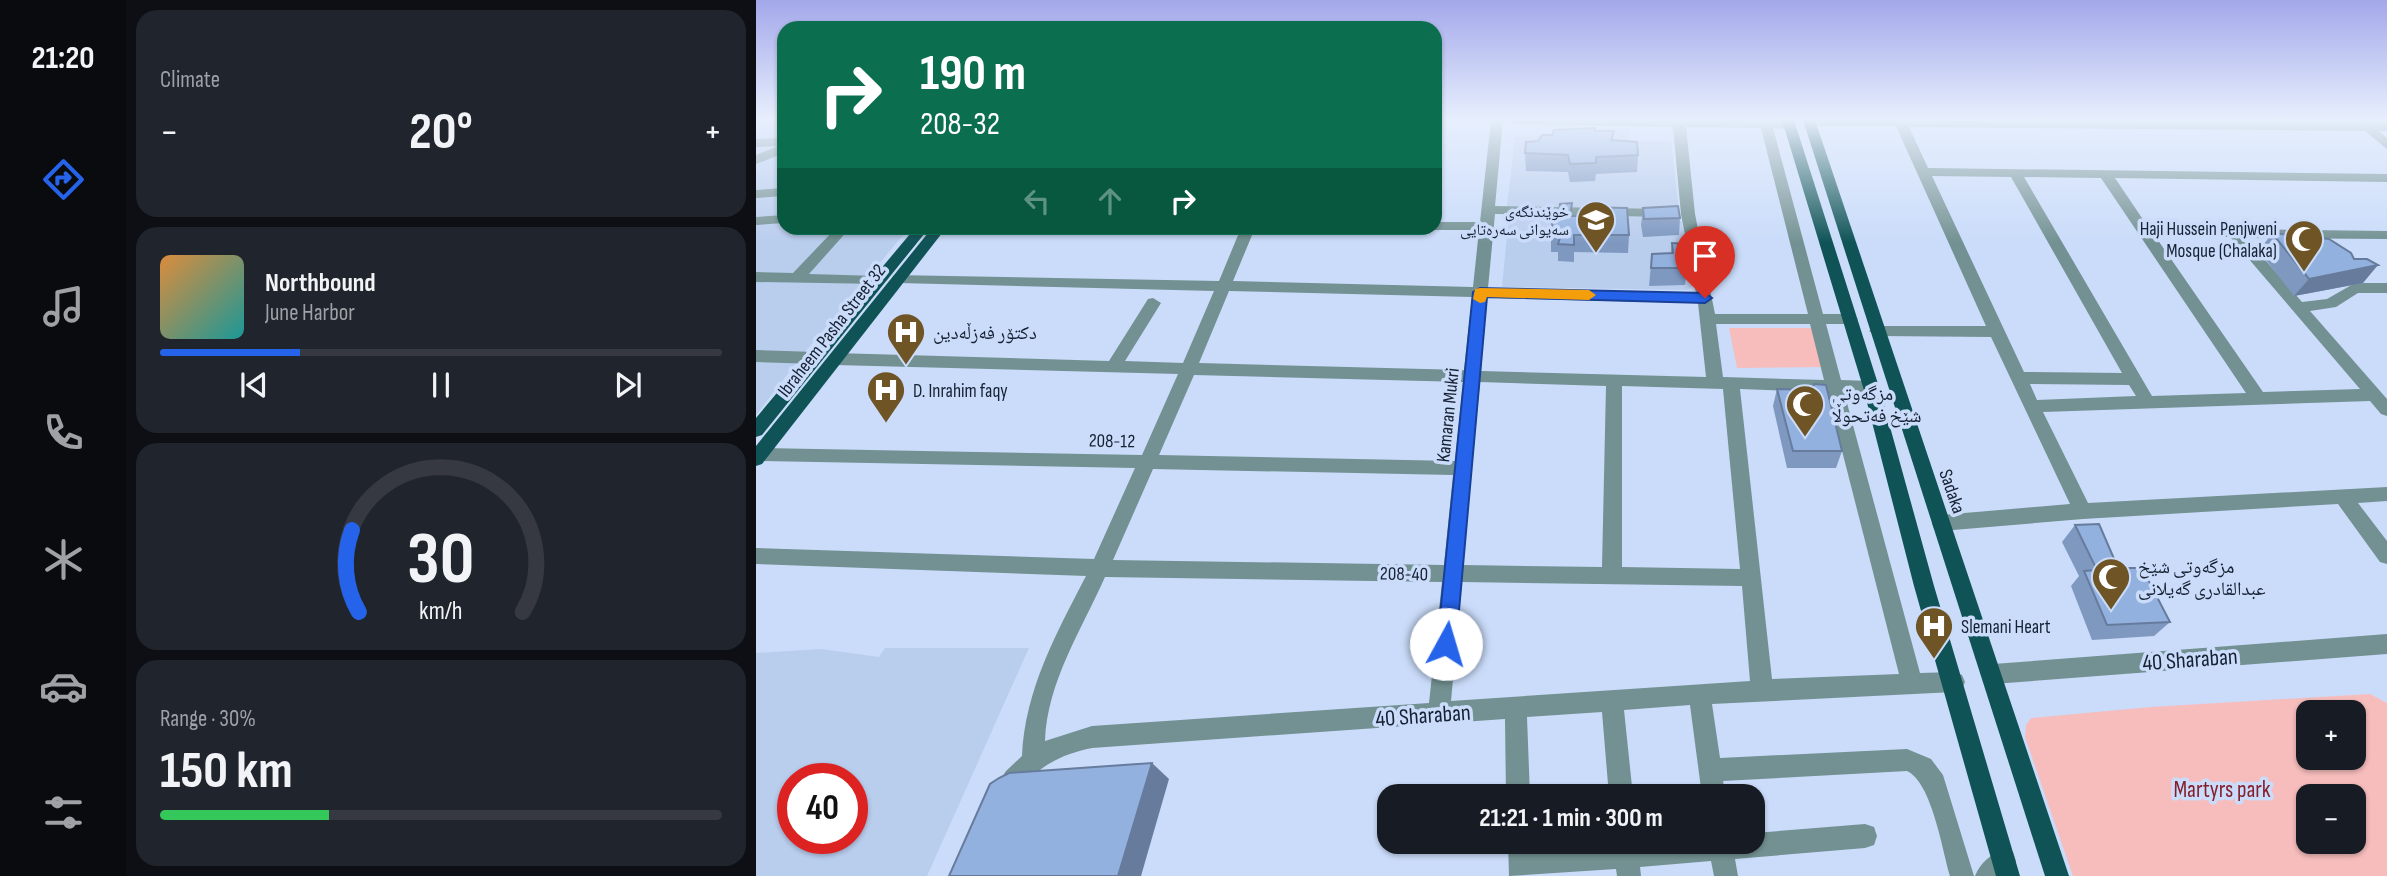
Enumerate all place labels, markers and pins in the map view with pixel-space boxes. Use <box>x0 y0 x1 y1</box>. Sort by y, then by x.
school or university icon: خوێندنگەی سەیوانی سەرەتایی <box>1575 199 1617 254</box>
place label: خوێندنگەی سەیوانی سەرەتایی <box>1460 203 1569 240</box>
place label: Haji Hussein Penjweni Mosque (Chalaka) <box>2140 218 2277 263</box>
mosque icon: Haji Hussein Penjweni Mosque (Chalaka) <box>2283 218 2325 273</box>
pin <box>1675 226 1735 298</box>
hospital icon: دکتۆر فەزڵەدین <box>885 311 927 366</box>
place label: دکتۆر فەزڵەدین <box>933 322 1037 345</box>
hospital icon: D. Inrahim faqy <box>865 369 907 424</box>
place label: D. Inrahim faqy <box>913 380 1008 403</box>
mosque icon: مزگەوتی شێخ فەتحوڵا <box>1784 383 1826 438</box>
place label: مزگەوتی شێخ فەتحوڵا <box>1832 383 1922 428</box>
mosque icon: مزگەوتی شێخ عبدالقادری گەیلانی <box>2090 556 2132 611</box>
place label: مزگەوتی شێخ عبدالقادری گەیلانی <box>2138 556 2266 601</box>
hospital icon: Slemani Heart <box>1913 605 1955 660</box>
place label: Slemani Heart <box>1961 616 2051 639</box>

